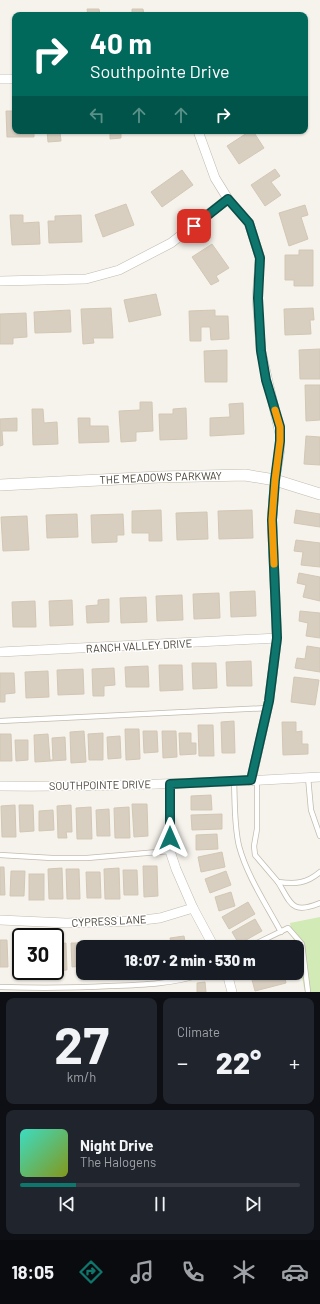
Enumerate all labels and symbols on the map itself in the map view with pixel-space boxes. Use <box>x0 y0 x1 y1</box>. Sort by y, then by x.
pin <box>177 209 211 243</box>
street label: THE MEADOWS PARKWAY <box>99 469 222 486</box>
street label: RANCH VALLEY DRIVE <box>86 636 193 655</box>
street label: SOUTHPOINTE DRIVE <box>49 777 151 792</box>
position arrow <box>149 817 191 859</box>
street label: CYPRESS LANE <box>71 912 147 929</box>
speed limit sign: 30 <box>12 928 64 980</box>

